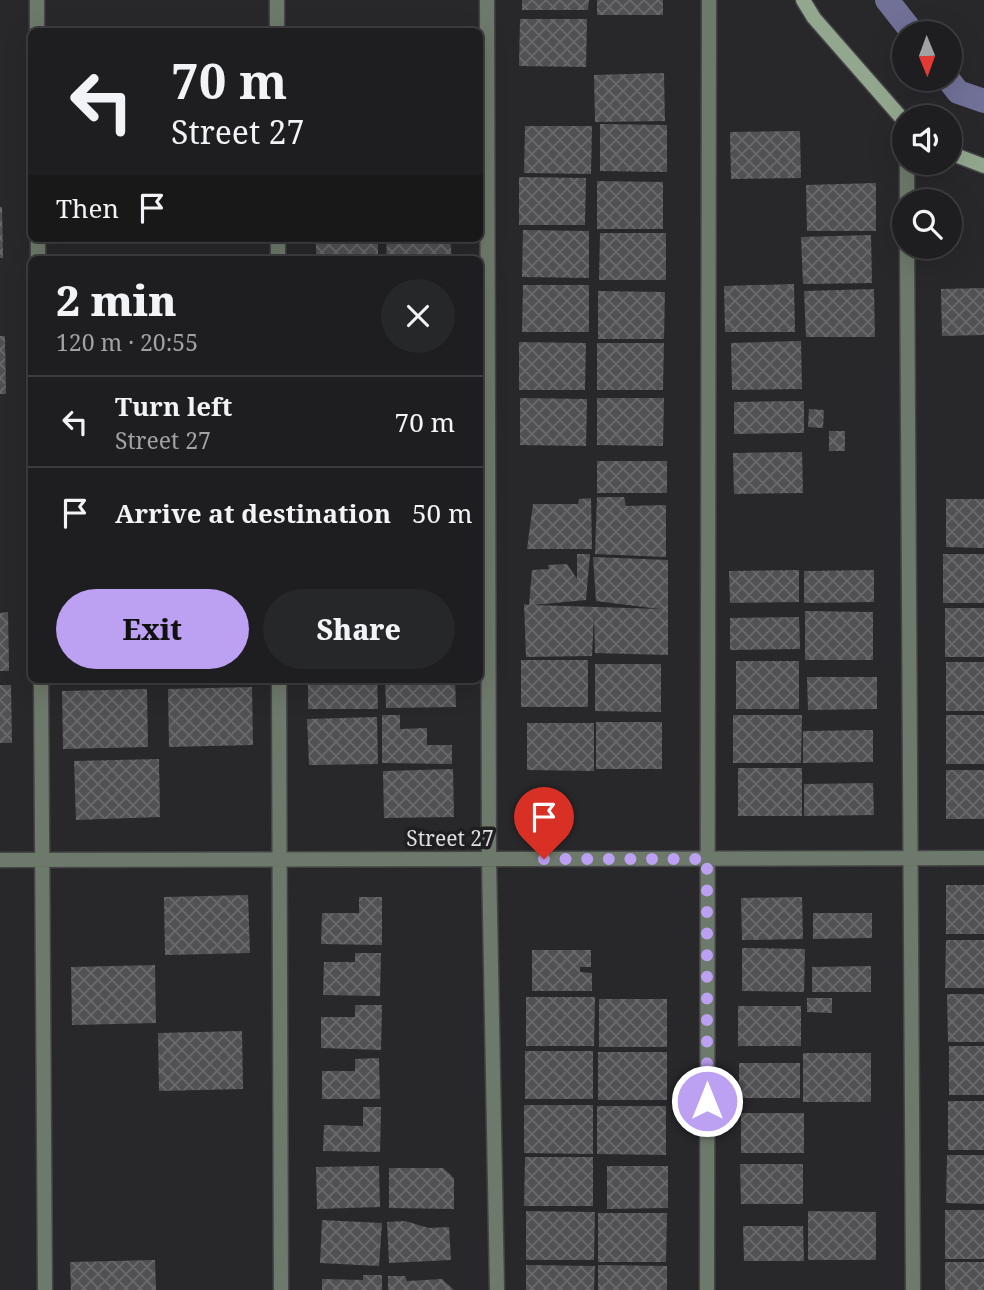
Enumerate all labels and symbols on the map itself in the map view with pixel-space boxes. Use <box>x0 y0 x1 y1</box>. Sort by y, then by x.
north arrow <box>892 21 962 91</box>
pin <box>514 787 574 859</box>
street label: Street 27 <box>406 824 494 852</box>
position arrow <box>670 1064 744 1138</box>

